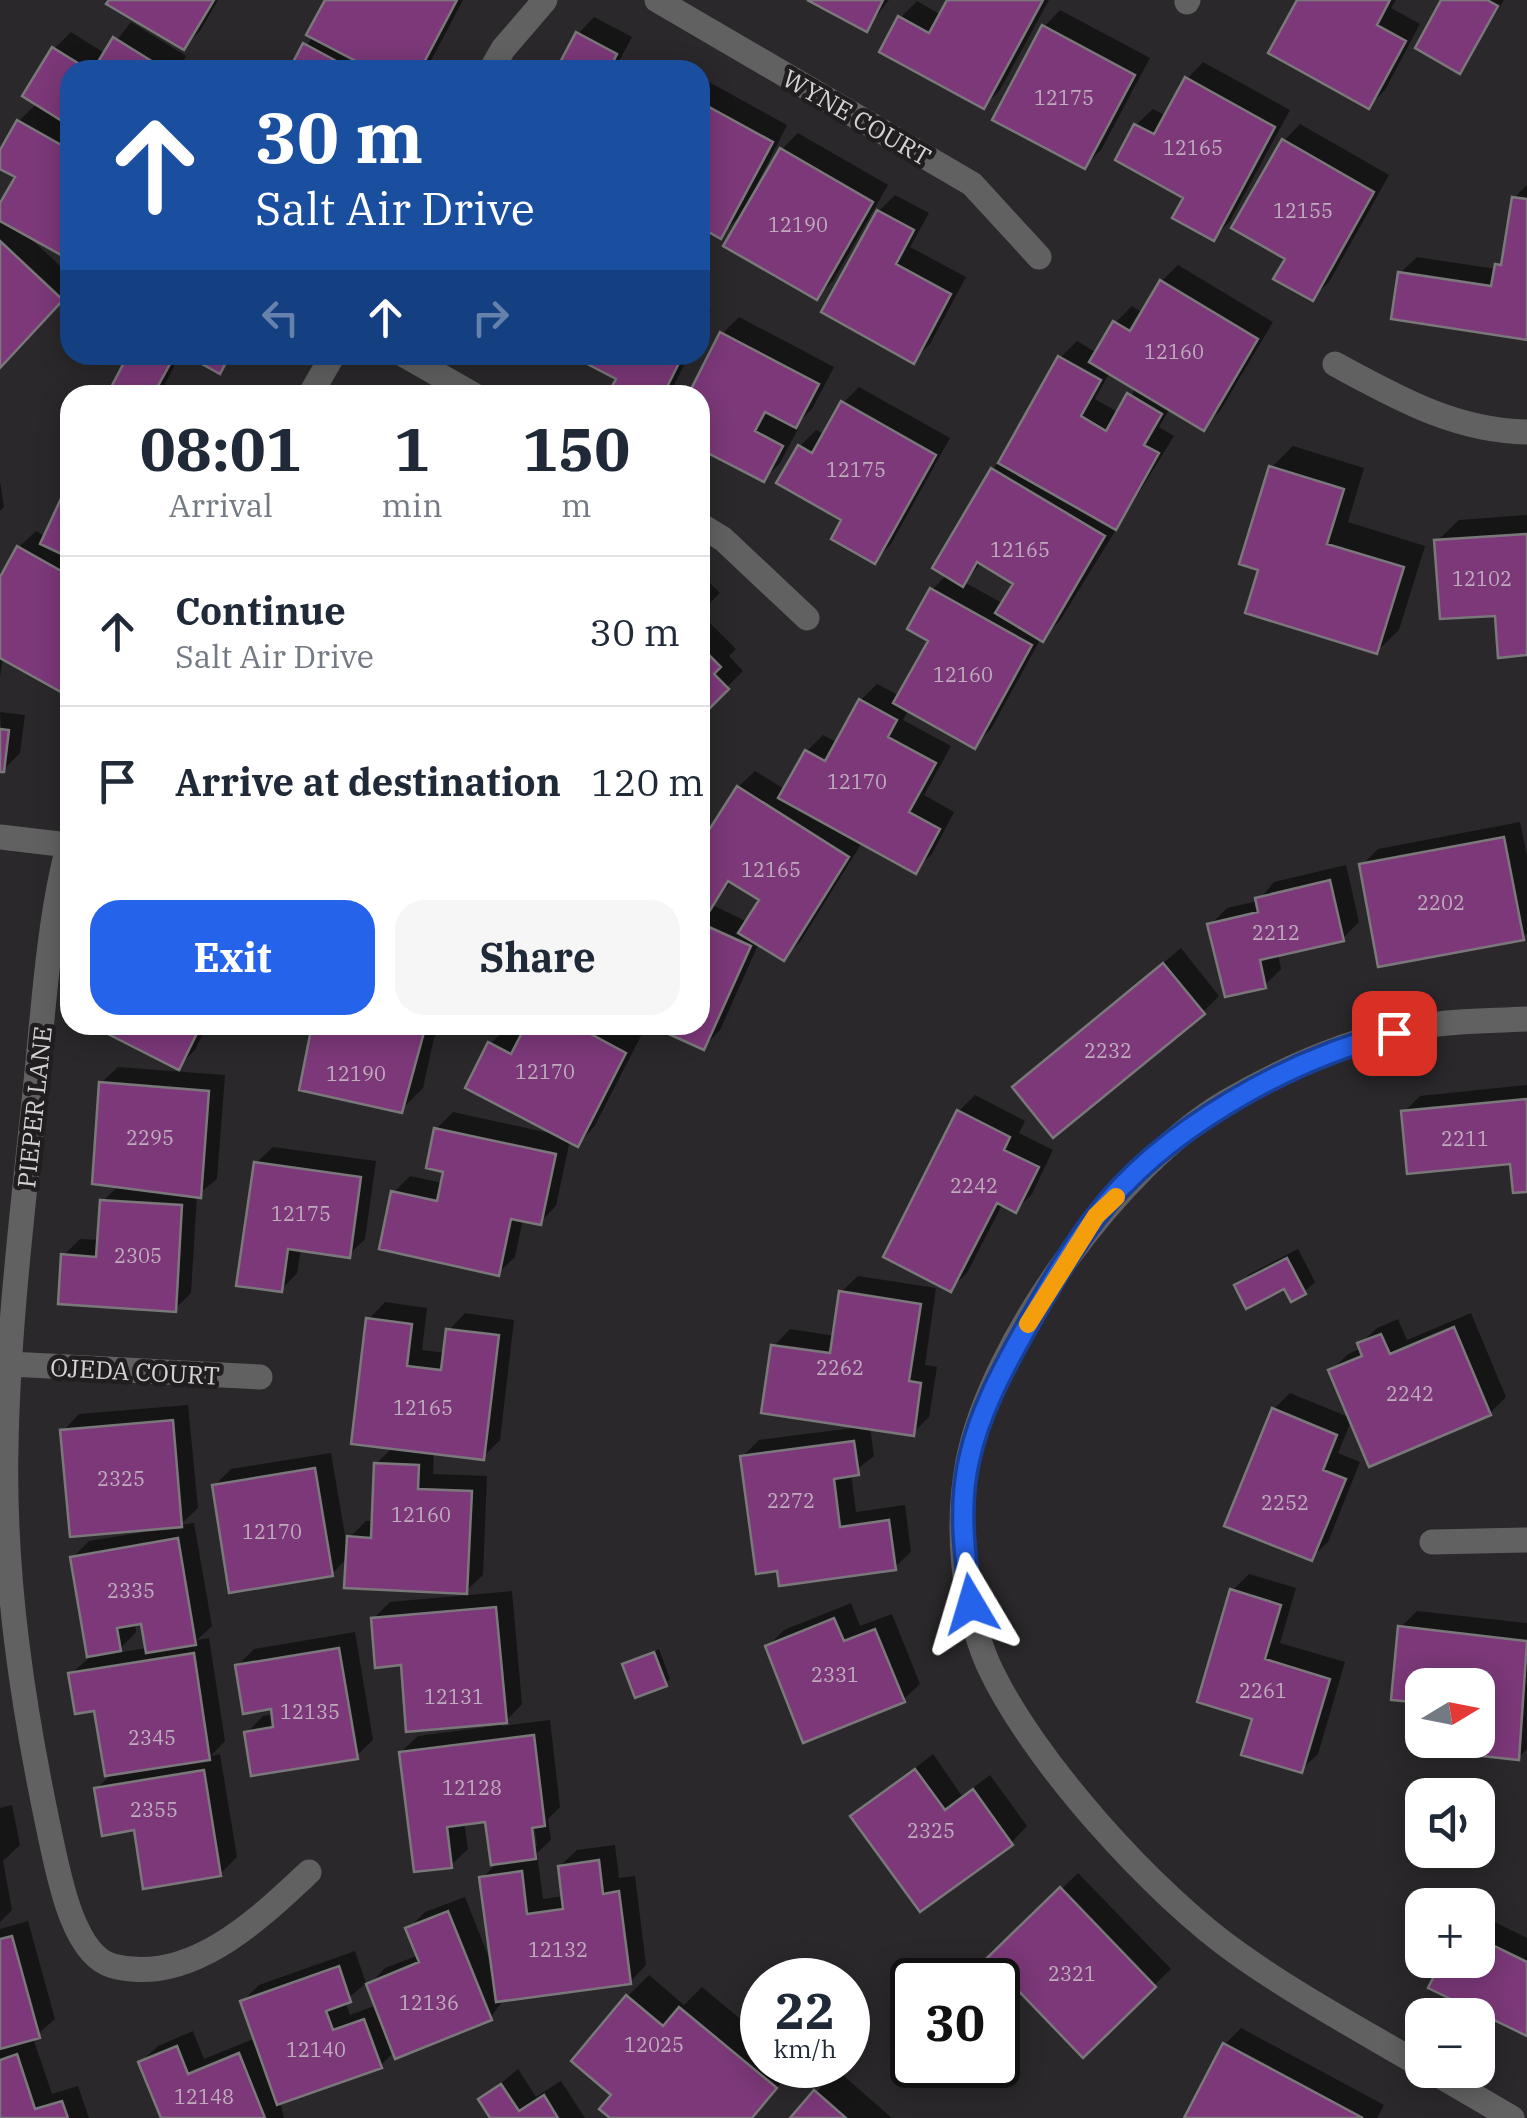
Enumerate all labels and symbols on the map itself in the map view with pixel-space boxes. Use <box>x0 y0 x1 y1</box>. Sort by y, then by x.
street label: WYNE COURT <box>777 61 937 173</box>
house number: 12175 <box>1034 84 1094 111</box>
house number: 12165 <box>1163 134 1223 161</box>
house number: 12155 <box>1273 197 1333 224</box>
house number: 12190 <box>768 211 828 238</box>
house number: 12160 <box>1144 338 1204 365</box>
house number: 12175 <box>826 456 886 483</box>
house number: 12165 <box>990 536 1050 563</box>
house number: 12102 <box>1452 565 1512 592</box>
house number: 12160 <box>933 661 993 688</box>
house number: 12170 <box>827 768 887 795</box>
house number: 12165 <box>741 856 801 883</box>
house number: 2202 <box>1417 889 1465 916</box>
house number: 2212 <box>1252 919 1300 946</box>
pin <box>1352 991 1437 1076</box>
street label: PIEPER LANE <box>9 1025 59 1189</box>
house number: 2232 <box>1084 1037 1132 1064</box>
house number: 12170 <box>515 1058 575 1085</box>
house number: 12190 <box>326 1060 386 1087</box>
house number: 2295 <box>126 1124 174 1151</box>
house number: 2211 <box>1441 1125 1489 1152</box>
house number: 2242 <box>950 1172 998 1199</box>
house number: 12175 <box>271 1200 331 1227</box>
house number: 2305 <box>114 1242 162 1269</box>
street label: OJEDA COURT <box>49 1350 221 1392</box>
house number: 2262 <box>816 1354 864 1381</box>
house number: 2242 <box>1386 1380 1434 1407</box>
house number: 12165 <box>393 1394 453 1421</box>
house number: 2325 <box>97 1465 145 1492</box>
house number: 2272 <box>767 1487 815 1514</box>
house number: 2252 <box>1261 1489 1309 1516</box>
house number: 12160 <box>391 1501 451 1528</box>
house number: 12170 <box>242 1518 302 1545</box>
position arrow <box>919 1552 1023 1656</box>
house number: 2335 <box>107 1577 155 1604</box>
house number: 2331 <box>811 1661 859 1688</box>
north arrow <box>1405 1668 1495 1758</box>
house number: 2261 <box>1239 1677 1287 1704</box>
house number: 12131 <box>424 1683 484 1710</box>
house number: 12135 <box>280 1698 340 1725</box>
house number: 2345 <box>128 1724 176 1751</box>
house number: 12128 <box>442 1774 502 1801</box>
house number: 2355 <box>130 1796 178 1823</box>
house number: 2325 <box>907 1817 955 1844</box>
house number: 12132 <box>528 1936 588 1963</box>
speed limit sign: 30 <box>890 1958 1020 2088</box>
house number: 2321 <box>1048 1960 1096 1987</box>
house number: 12136 <box>399 1989 459 2016</box>
house number: 12025 <box>624 2031 684 2058</box>
house number: 12140 <box>286 2036 346 2063</box>
house number: 12148 <box>174 2083 234 2110</box>

